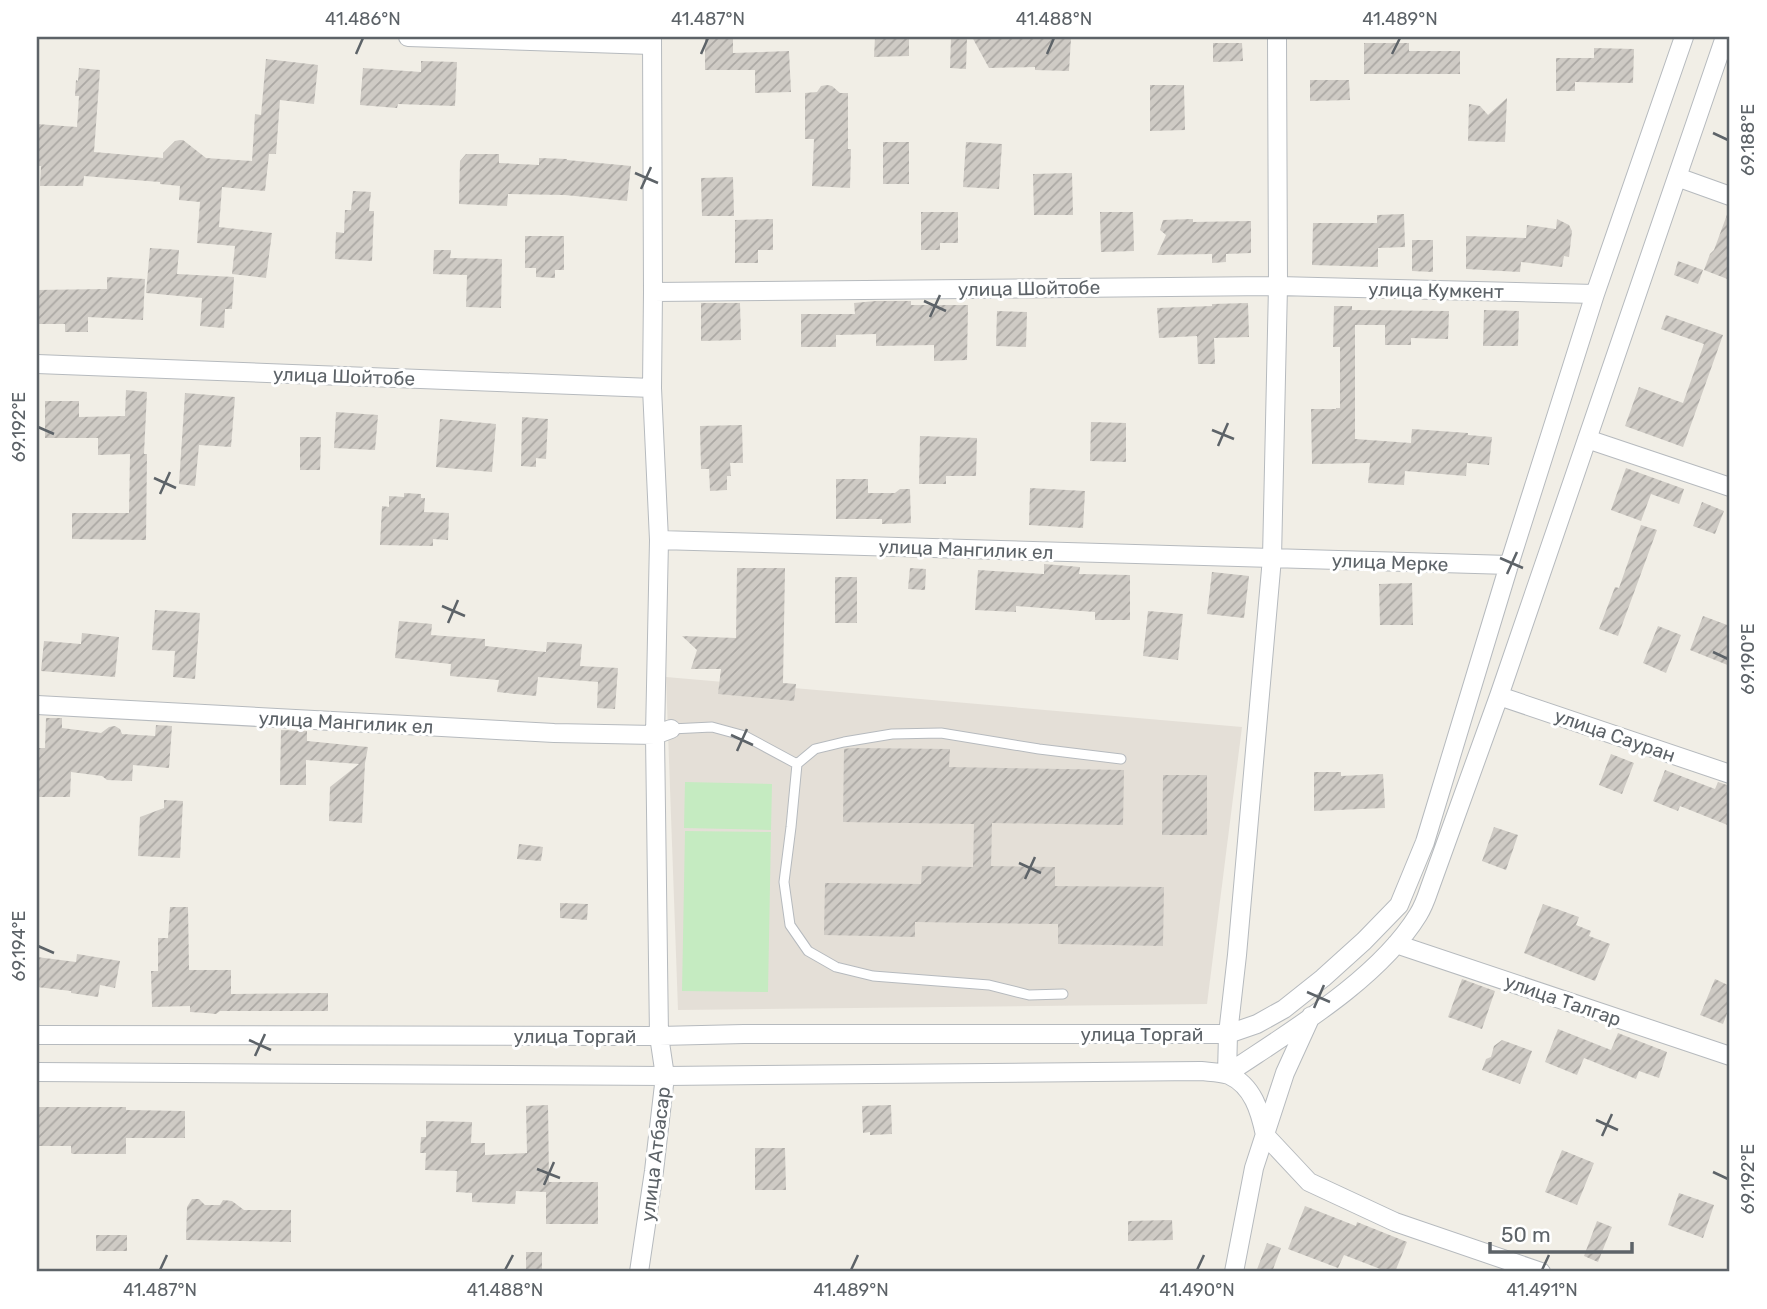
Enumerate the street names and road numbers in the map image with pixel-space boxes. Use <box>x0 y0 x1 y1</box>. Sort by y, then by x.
street label: улица Шойтобе <box>958 276 1100 301</box>
street label: улица Кумкент <box>1368 278 1504 303</box>
street label: улица Шойтобе <box>272 363 415 390</box>
street label: улица Мангилик ел <box>878 535 1054 564</box>
street label: улица Мерке <box>1331 549 1449 576</box>
street label: улица Сауран <box>1551 704 1678 767</box>
street label: улица Мангилик ел <box>258 706 434 739</box>
street label: улица Талгар <box>1502 970 1624 1031</box>
street label: улица Торгай <box>1081 1023 1203 1046</box>
street label: улица Торгай <box>514 1025 636 1048</box>
street label: улица Атбасар <box>636 1085 675 1223</box>

